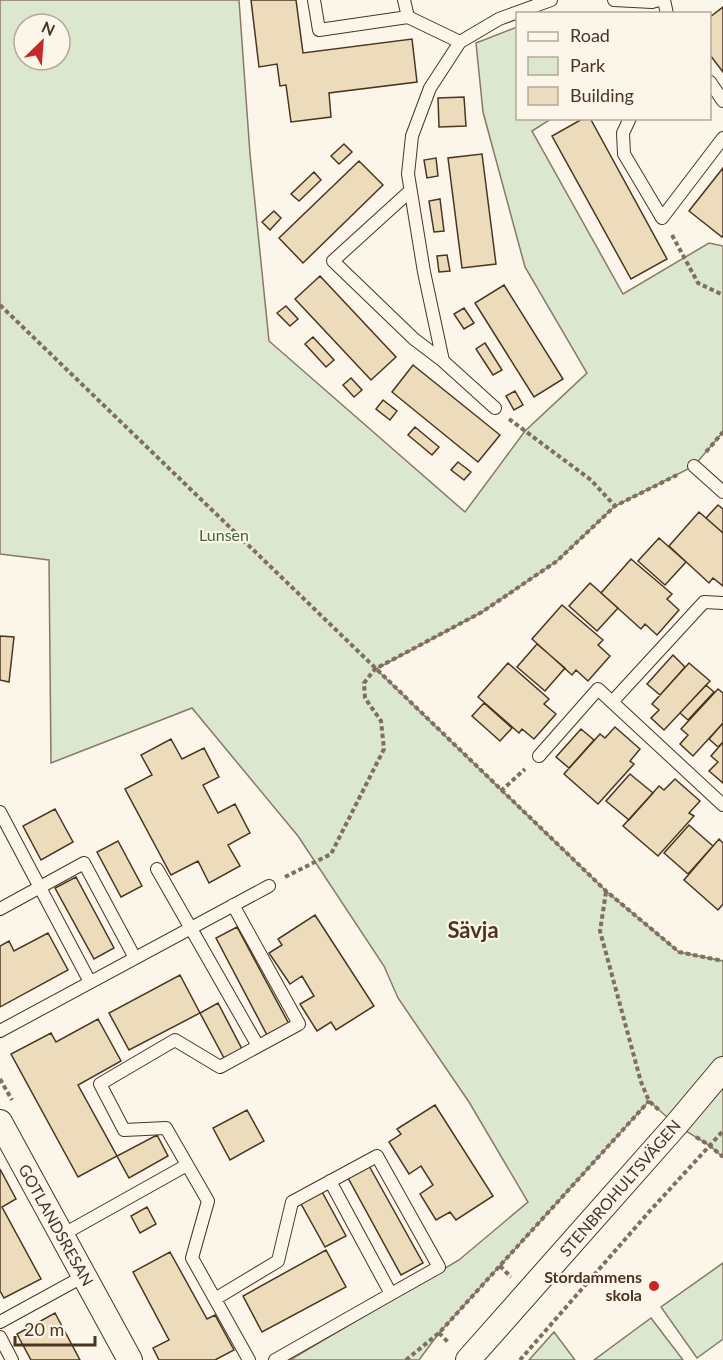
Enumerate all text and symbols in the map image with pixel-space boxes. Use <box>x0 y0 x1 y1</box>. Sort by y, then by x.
north arrow <box>12 12 72 72</box>
legend <box>516 12 711 120</box>
text: N <box>39 17 58 39</box>
text: Road <box>570 24 610 46</box>
text: Park <box>570 54 606 76</box>
text: Building <box>570 84 634 106</box>
park label: Lunsen <box>199 525 249 544</box>
district label: Sävja <box>447 916 499 943</box>
street label: STENBROHULTSVÄGEN <box>555 1115 684 1260</box>
street label: GOTLANDSRESAN <box>15 1161 98 1289</box>
place label: Stordammens skola <box>544 1267 642 1304</box>
marker: Stordammens skola <box>647 1279 661 1293</box>
scale bar <box>15 1309 94 1347</box>
text: 20 m <box>24 1318 64 1340</box>

